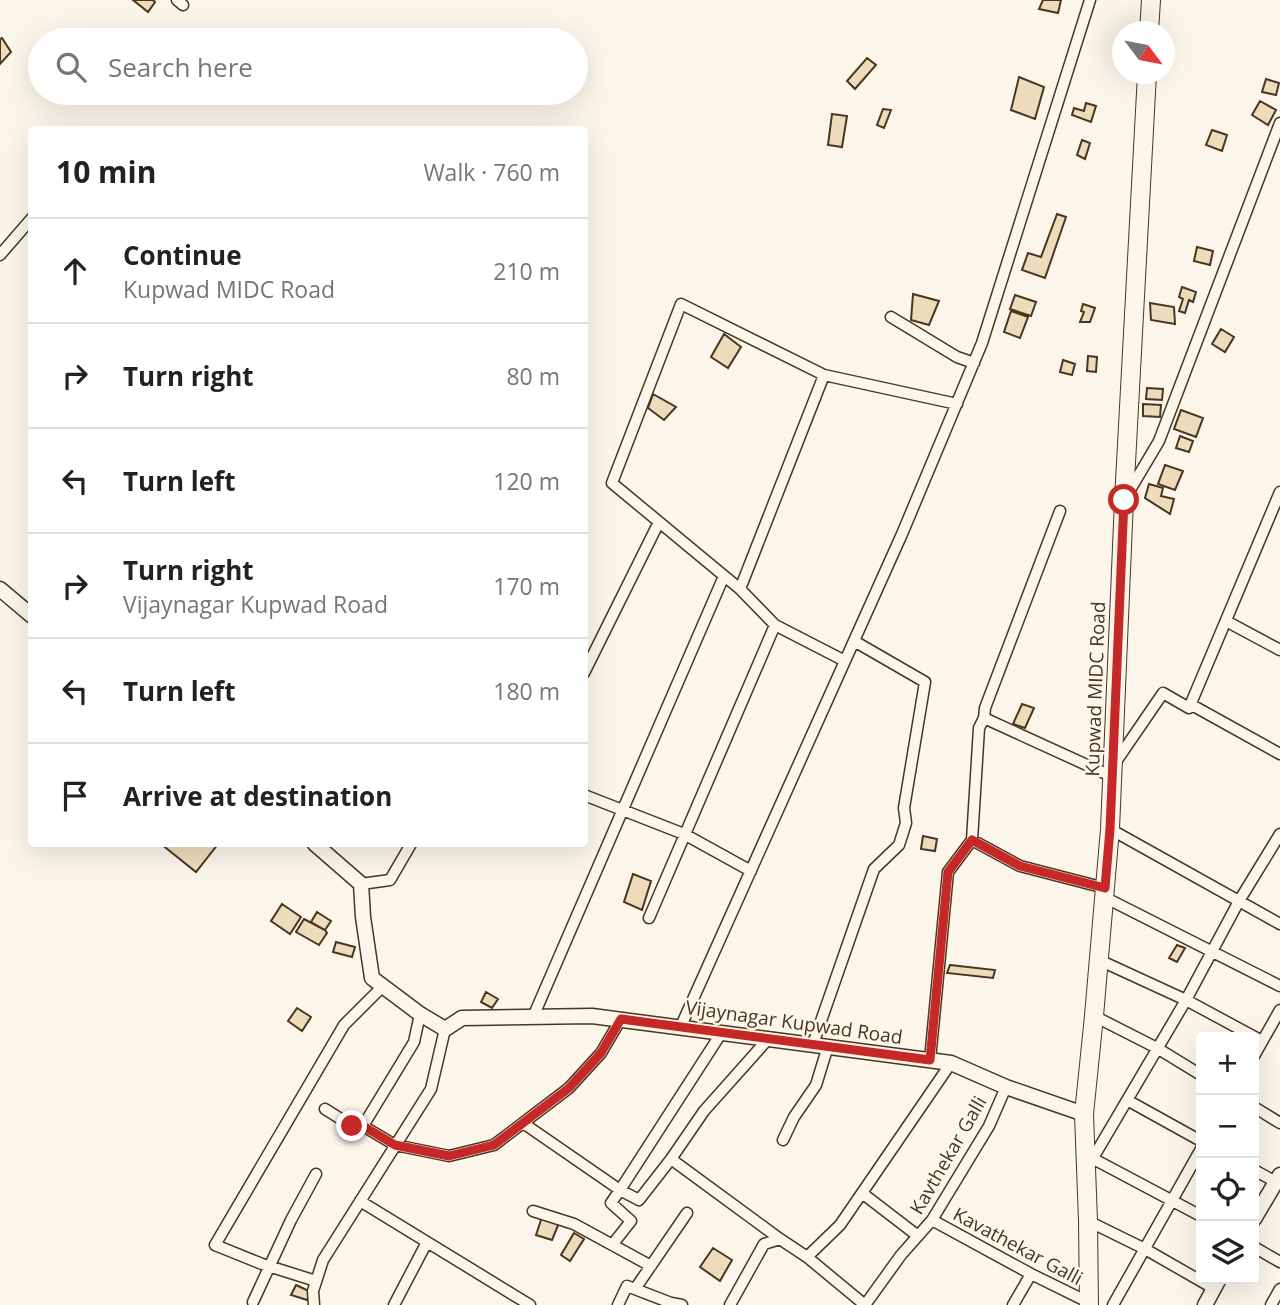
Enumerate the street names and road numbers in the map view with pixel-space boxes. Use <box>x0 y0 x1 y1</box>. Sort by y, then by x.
street label: Kupwad MIDC Road <box>1079 601 1111 777</box>
street label: Vijaynagar Kupwad Road <box>684 994 904 1050</box>
street label: Kavthekar Galli <box>904 1091 992 1219</box>
street label: Kavathekar Galli <box>949 1201 1087 1291</box>

